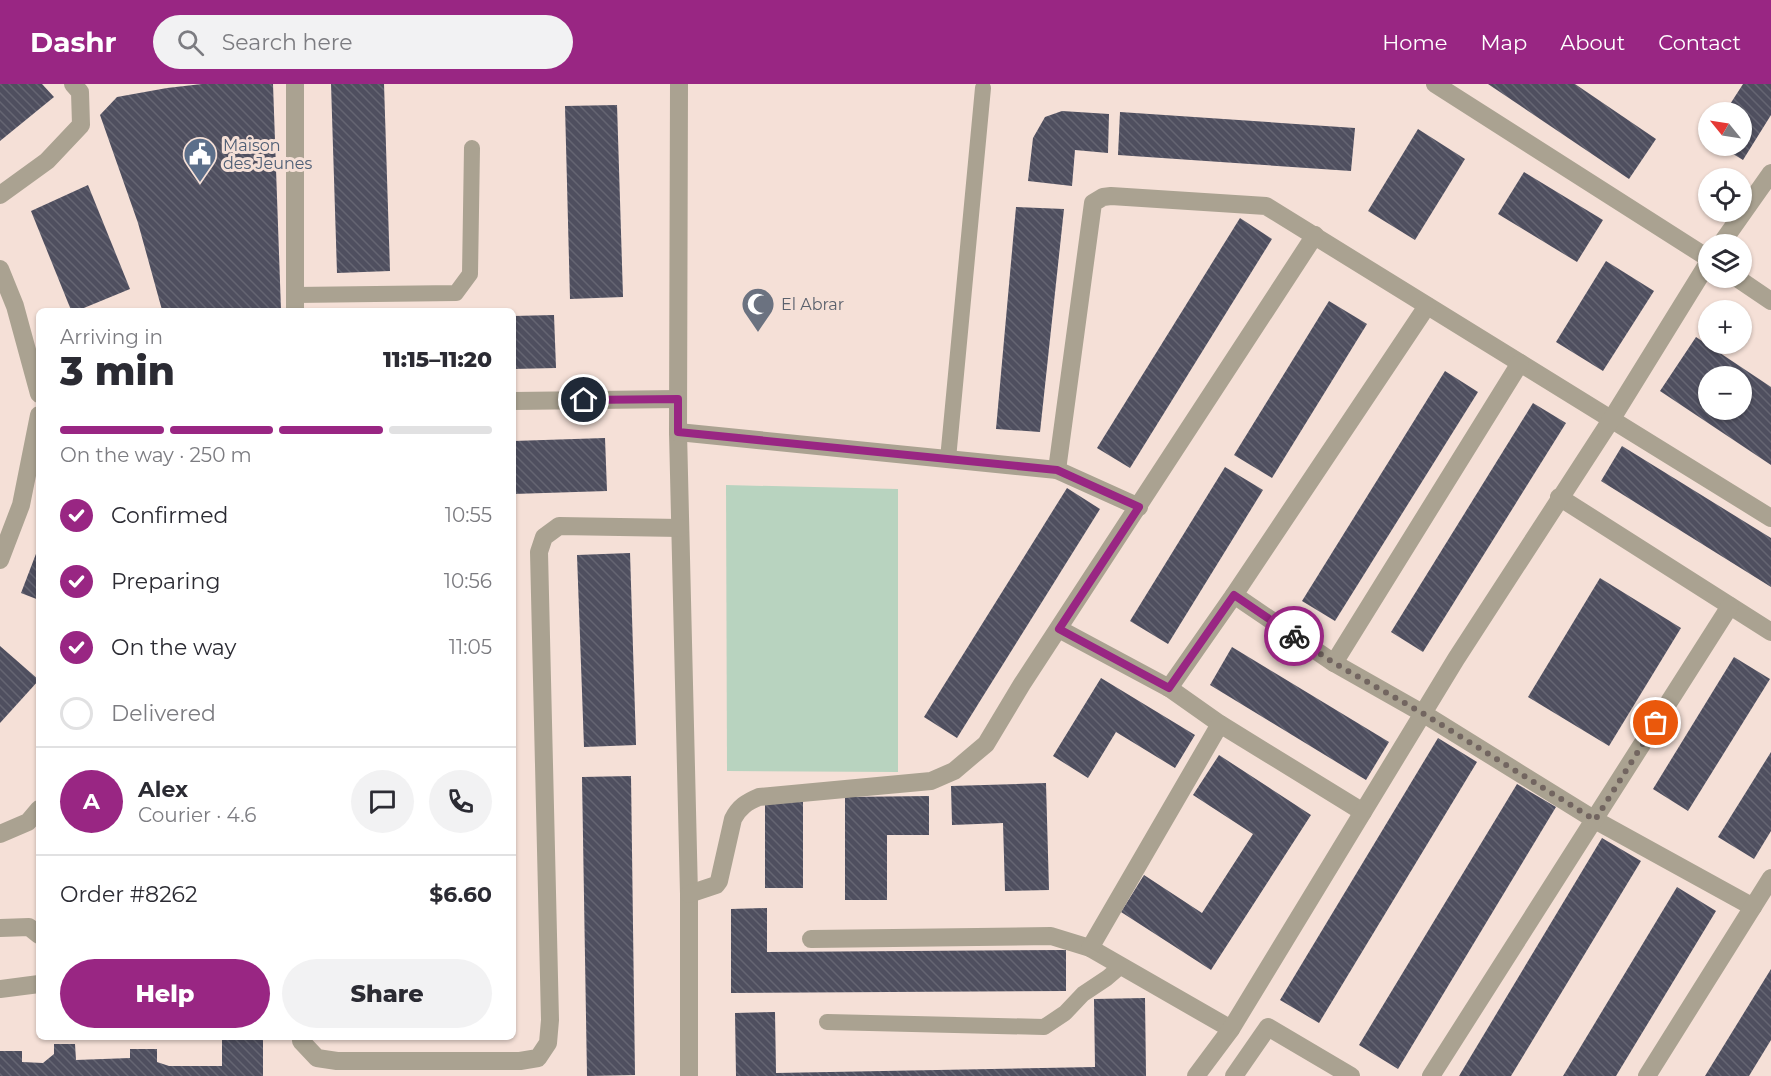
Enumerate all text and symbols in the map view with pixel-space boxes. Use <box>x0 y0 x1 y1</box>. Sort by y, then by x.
search box <box>153 15 573 69</box>
text: Dashr <box>30 25 117 59</box>
icon: search <box>174 26 207 59</box>
text: Search here <box>222 29 353 56</box>
text: Home <box>1382 30 1447 55</box>
text: Map <box>1480 30 1527 55</box>
text: About <box>1560 30 1625 55</box>
text: Contact <box>1658 30 1741 55</box>
north arrow <box>1698 102 1752 156</box>
map controls <box>1698 102 1752 420</box>
public building icon: Maison des Jeunes <box>182 136 218 183</box>
place label: Maison des Jeunes <box>223 136 312 173</box>
button: locate <box>1698 168 1752 222</box>
button: layers <box>1698 234 1752 288</box>
mosque icon: El Abrar <box>740 286 776 333</box>
place label: El Abrar <box>781 295 844 314</box>
button: + <box>1698 300 1752 354</box>
text: Arriving in <box>60 325 163 349</box>
text: 11:15–11:20 <box>383 346 492 373</box>
text: 3 min <box>60 347 175 395</box>
button: − <box>1698 366 1752 420</box>
pin <box>558 374 609 425</box>
icon: home <box>567 383 600 416</box>
text: On the way · 250 m <box>60 443 252 467</box>
icon: check <box>60 499 93 532</box>
text: Confirmed <box>111 502 228 529</box>
text: 10:55 <box>445 503 492 527</box>
icon: check <box>60 565 93 598</box>
text: Preparing <box>111 568 220 595</box>
text: 10:56 <box>444 569 492 593</box>
courier <box>1264 606 1324 666</box>
icon: bike <box>1278 620 1311 653</box>
icon: check <box>60 631 93 664</box>
text: On the way <box>111 634 236 661</box>
text: 11:05 <box>449 635 492 659</box>
pin <box>1630 697 1681 748</box>
text: Delivered <box>111 700 216 727</box>
icon: bag <box>1639 706 1672 739</box>
button: chat <box>351 770 414 833</box>
button: phone <box>429 770 492 833</box>
text: Alex <box>138 776 188 803</box>
text: A <box>83 788 100 815</box>
text: Courier · 4.6 <box>138 803 256 827</box>
text: Order #8262 <box>60 881 197 908</box>
text: $6.60 <box>429 881 492 908</box>
button: Help <box>60 959 270 1028</box>
button: Share <box>282 959 492 1028</box>

